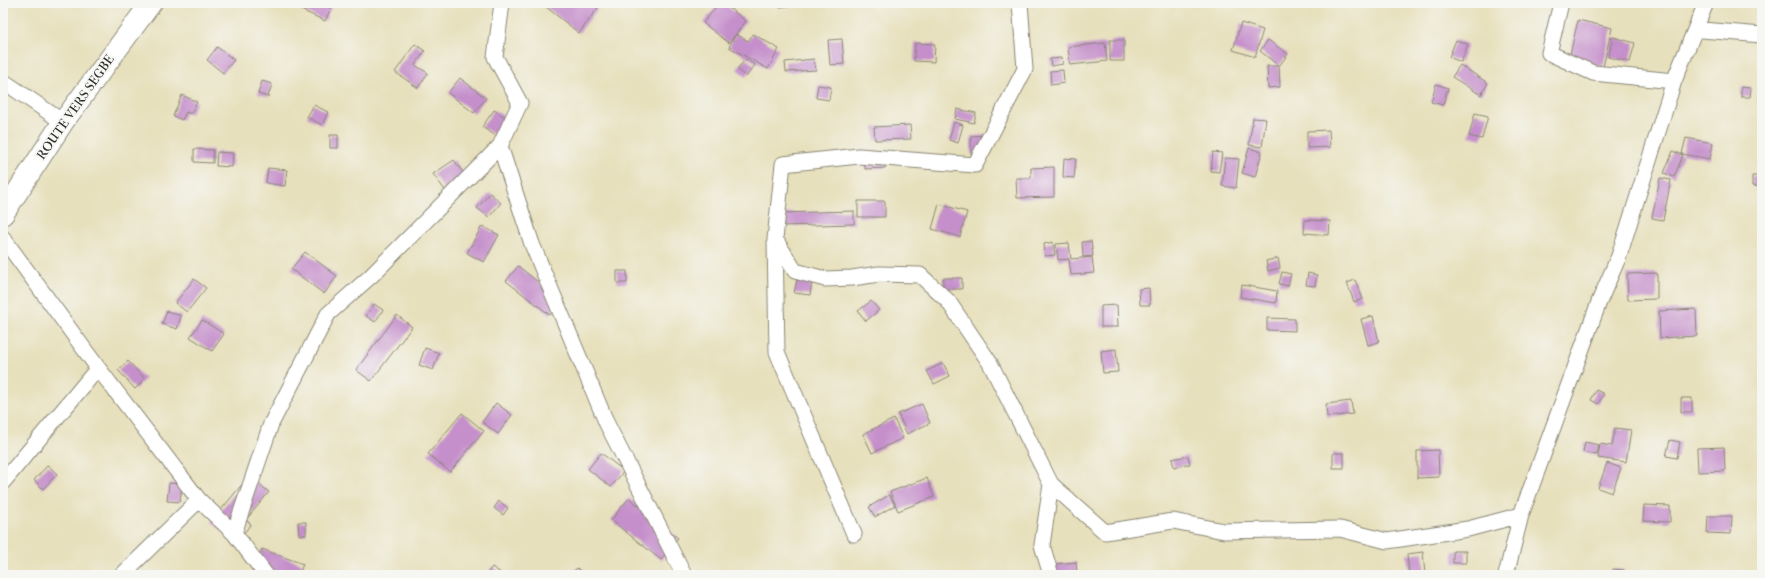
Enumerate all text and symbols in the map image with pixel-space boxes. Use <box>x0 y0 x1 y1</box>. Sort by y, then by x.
street label: ROUTE VERS SEGBE <box>33 52 117 162</box>

